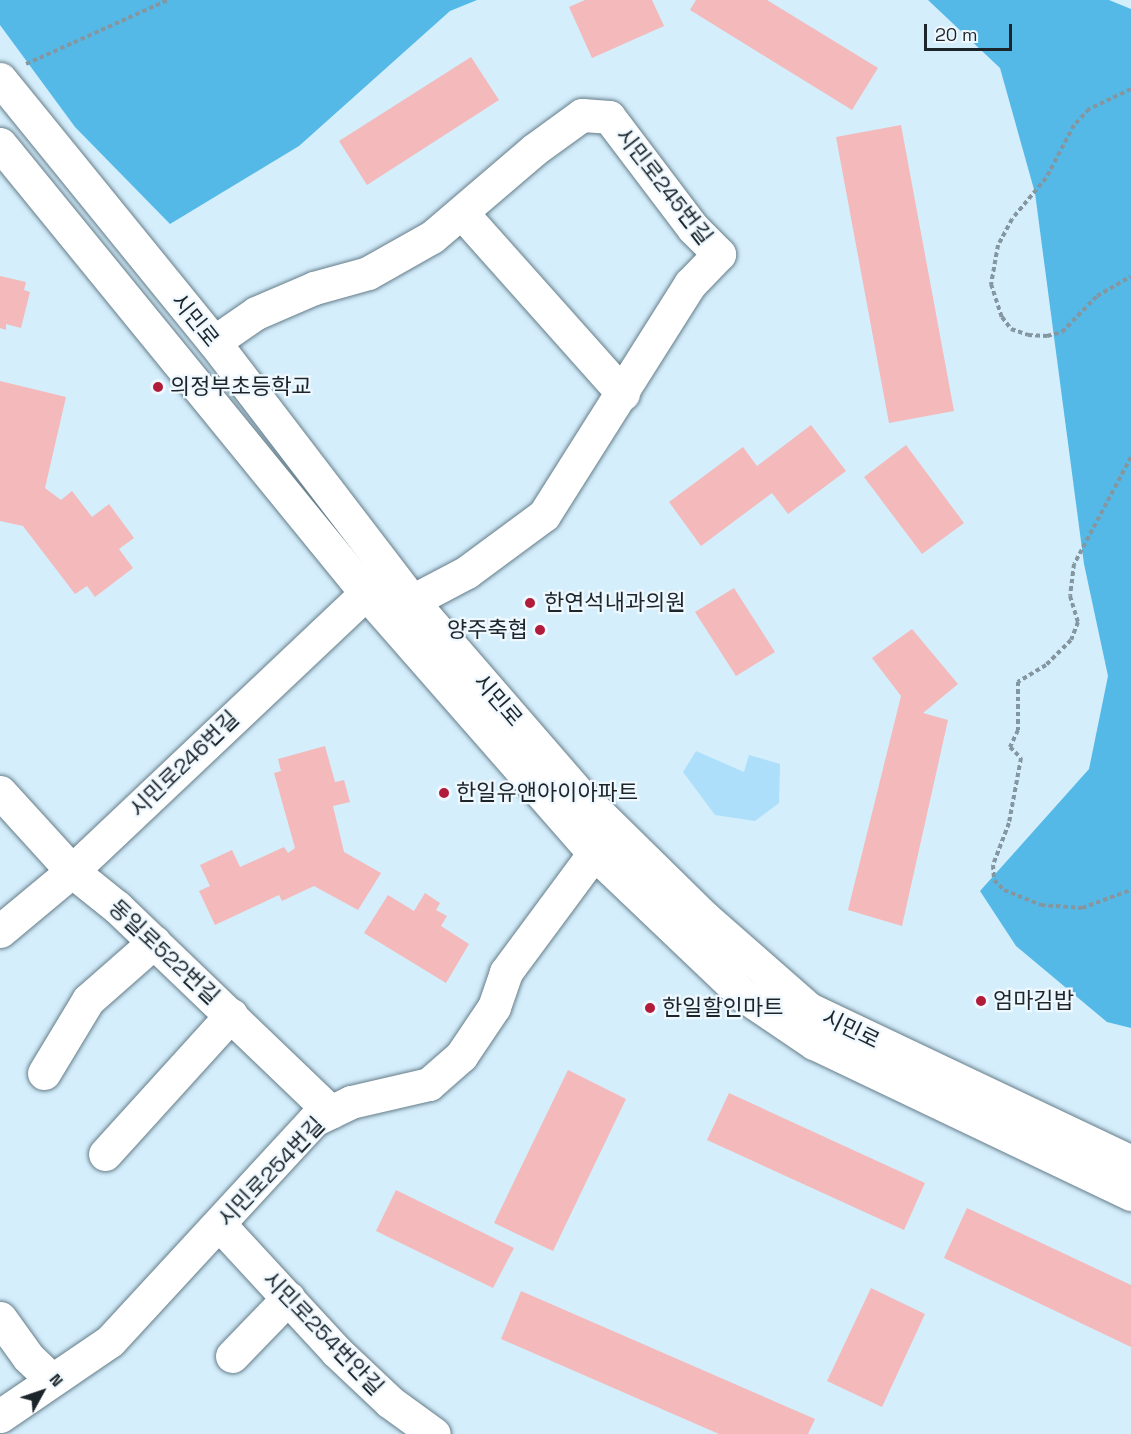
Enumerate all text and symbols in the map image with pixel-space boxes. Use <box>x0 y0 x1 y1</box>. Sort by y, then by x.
scale bar <box>927 12 1016 50</box>
text: 20 m <box>935 23 978 46</box>
street label: 시민로245번길 <box>610 122 718 250</box>
street label: 시민로 <box>166 288 224 352</box>
place label: 의정부초등학교 <box>170 374 312 400</box>
marker: 의정부초등학교 <box>151 380 165 394</box>
place label: 한연석내과의원 <box>544 590 686 616</box>
marker: 한연석내과의원 <box>521 594 539 612</box>
place label: 양주축협 <box>447 617 528 643</box>
marker: 양주축협 <box>533 623 547 637</box>
street label: 시민로 <box>468 668 528 732</box>
street label: 시민로246번길 <box>124 706 244 822</box>
place label: 한일유앤아이아파트 <box>456 780 638 806</box>
marker: 한일유앤아이아파트 <box>437 786 451 800</box>
street label: 동일로522번길 <box>104 894 224 1010</box>
place label: 엄마김밥 <box>993 988 1074 1014</box>
marker: 엄마김밥 <box>974 994 988 1008</box>
place label: 한일할인마트 <box>662 995 783 1021</box>
marker: 한일할인마트 <box>643 1001 657 1015</box>
street label: 시민로 <box>818 1004 884 1054</box>
street label: 시민로254번길 <box>212 1112 330 1232</box>
street label: 시민로254번안길 <box>257 1266 389 1400</box>
north arrow <box>12 1362 72 1422</box>
text: N <box>45 1369 68 1391</box>

